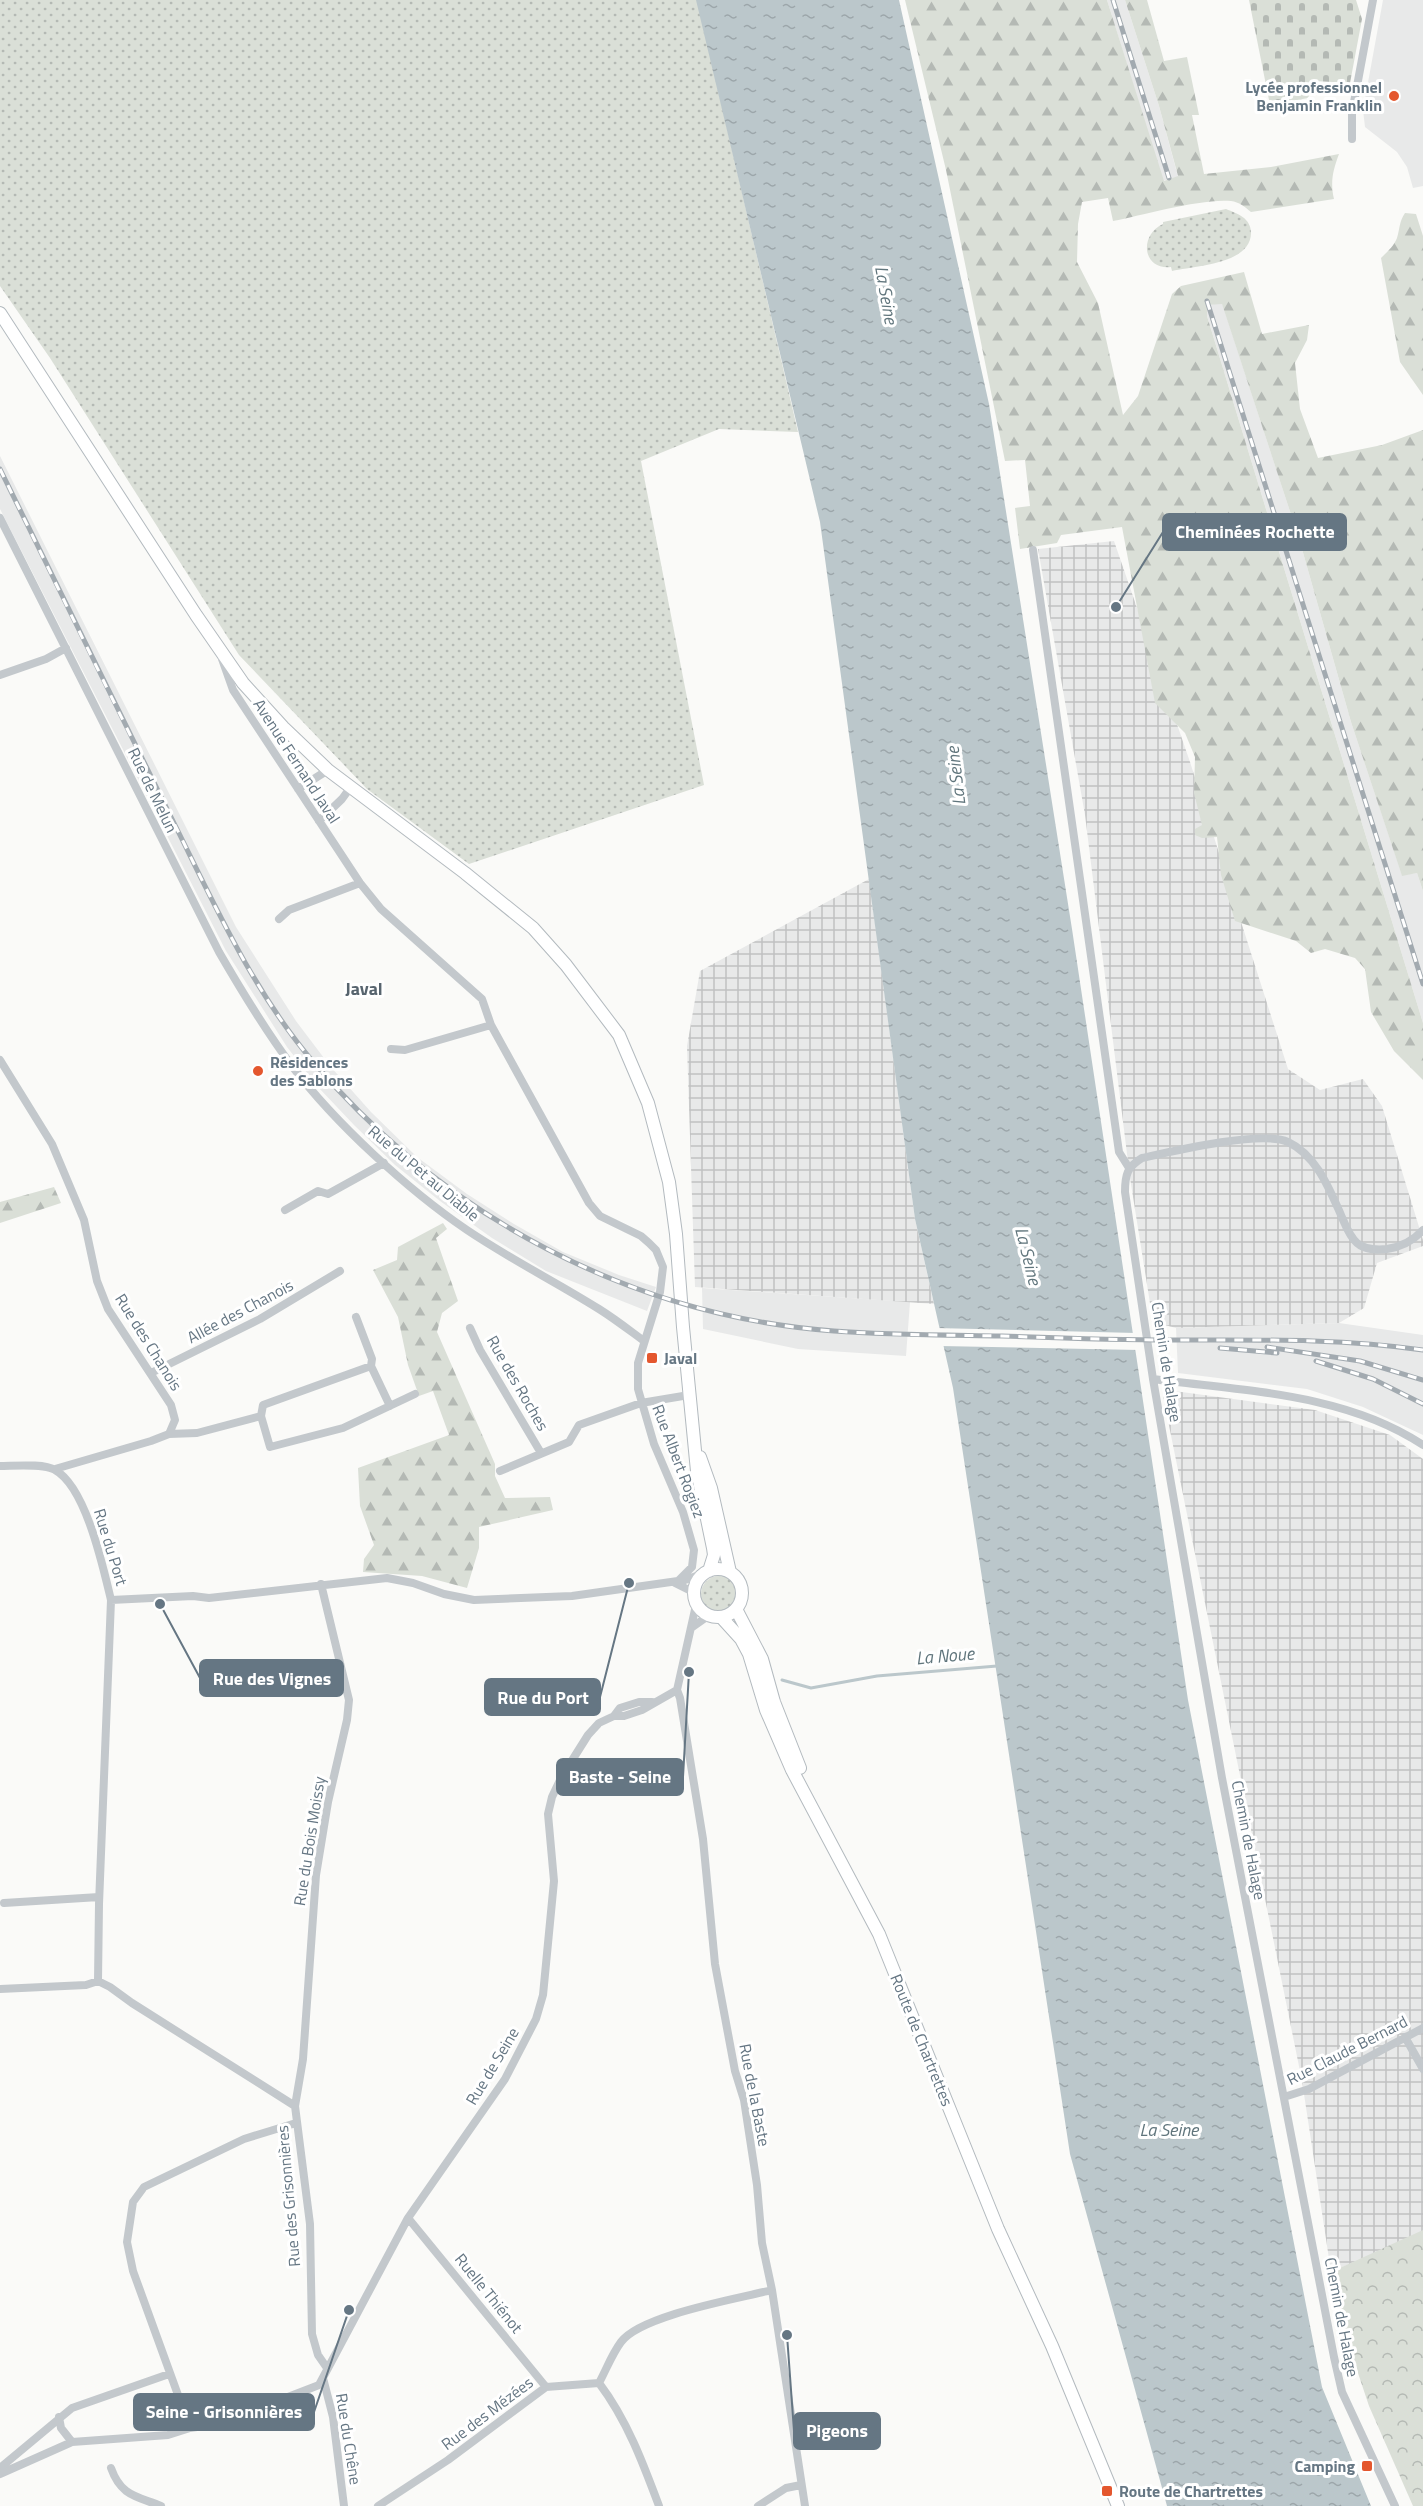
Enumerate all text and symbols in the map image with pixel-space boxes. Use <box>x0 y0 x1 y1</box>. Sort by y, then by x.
place label: Lycée professionnel Benjamin Franklin <box>1245 75 1382 117</box>
marker: Lycée professionnel Benjamin Franklin <box>1387 89 1401 103</box>
water label: La Seine <box>868 264 905 328</box>
callout: Cheminées Rochette <box>1163 514 1346 550</box>
text: Cheminées Rochette <box>1175 518 1335 545</box>
street label: Avenue Fernand Javal <box>248 694 346 828</box>
street label: Rue de Melun <box>122 743 184 837</box>
water label: La Seine <box>938 744 972 807</box>
district label: Javal <box>345 975 383 1002</box>
place label: Résidences des Sablons <box>270 1050 353 1092</box>
marker: Résidences des Sablons <box>251 1064 265 1078</box>
street label: Rue du Pet au Diable <box>363 1119 485 1227</box>
water label: La Seine <box>1008 1224 1049 1289</box>
street label: Allée des Chanois <box>183 1273 297 1349</box>
street label: Rue des Chanois <box>109 1289 189 1395</box>
street label: Chemin de Halage <box>1146 1300 1188 1424</box>
street label: Rue des Roches <box>481 1331 555 1435</box>
place label: Javal <box>664 1346 697 1370</box>
marker: Javal <box>645 1351 659 1365</box>
street label: Rue Albert Rogiez <box>646 1401 712 1521</box>
street label: Rue du Port <box>88 1506 134 1589</box>
water label: La Noue <box>915 1639 977 1671</box>
callout: Rue des Vignes <box>200 1660 343 1696</box>
text: Rue des Vignes <box>213 1665 331 1692</box>
callout: Rue du Port <box>485 1679 600 1715</box>
text: Rue du Port <box>497 1684 589 1711</box>
callout: Baste - Seine <box>557 1759 683 1795</box>
text: Baste - Seine <box>569 1763 671 1790</box>
street label: Rue du Bois Moissy <box>287 1774 331 1908</box>
street label: Chemin de Halage <box>1226 1778 1272 1902</box>
street label: Route de Chartrettes <box>885 1970 959 2110</box>
street label: Rue Claude Bernard <box>1282 2009 1412 2091</box>
street label: Rue de Seine <box>459 2023 525 2109</box>
street label: Rue de la Baste <box>733 2042 777 2148</box>
water label: La Seine <box>1140 2116 1200 2143</box>
street label: Rue des Grisonnières <box>270 2124 306 2268</box>
street label: Ruelle Thiénot <box>449 2248 529 2338</box>
street label: Chemin de Halage <box>1319 2255 1365 2379</box>
street label: Rue des Mézées <box>436 2370 538 2456</box>
street label: Rue du Chêne <box>330 2391 368 2487</box>
callout: Seine - Grisonnières <box>134 2394 314 2430</box>
text: Seine - Grisonnières <box>146 2398 302 2425</box>
callout: Pigeons <box>794 2413 880 2449</box>
text: Pigeons <box>806 2417 868 2444</box>
place label: Camping <box>1294 2454 1355 2478</box>
marker: Camping <box>1360 2459 1374 2473</box>
place label: Route de Chartrettes <box>1119 2479 1263 2503</box>
marker: Route de Chartrettes <box>1100 2484 1114 2498</box>

